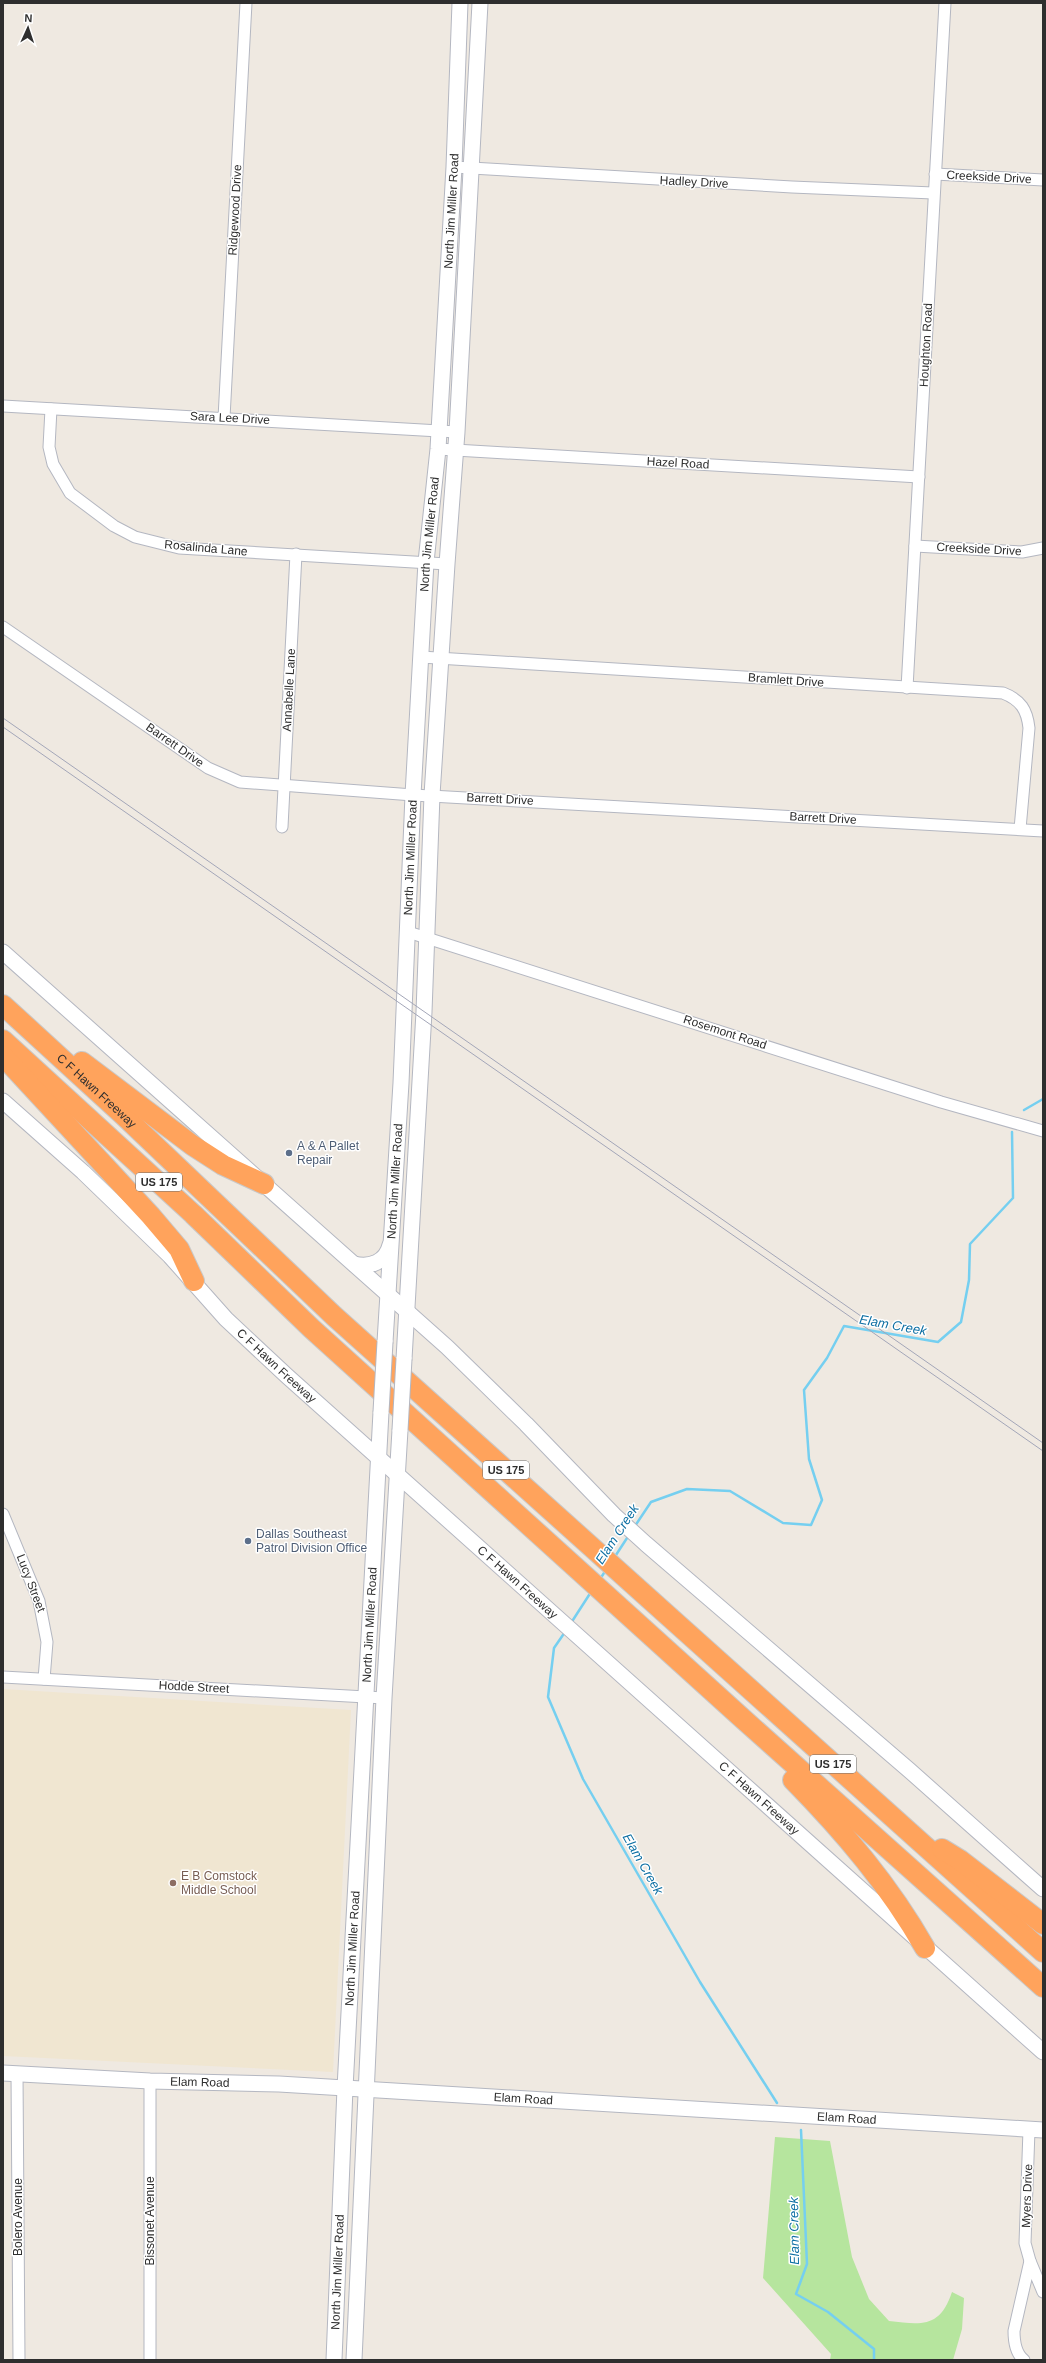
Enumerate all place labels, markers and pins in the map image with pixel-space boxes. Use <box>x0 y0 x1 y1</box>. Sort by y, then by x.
place label: A & A Pallet Repair <box>297 1139 360 1167</box>
marker: A & A Pallet Repair <box>284 1148 294 1158</box>
place label: Dallas Southeast Patrol Division Office <box>256 1527 367 1555</box>
marker: Dallas Southeast Patrol Division Office <box>243 1536 253 1546</box>
place label: E B Comstock Middle School <box>181 1869 258 1897</box>
marker: E B Comstock Middle School <box>168 1878 178 1888</box>

